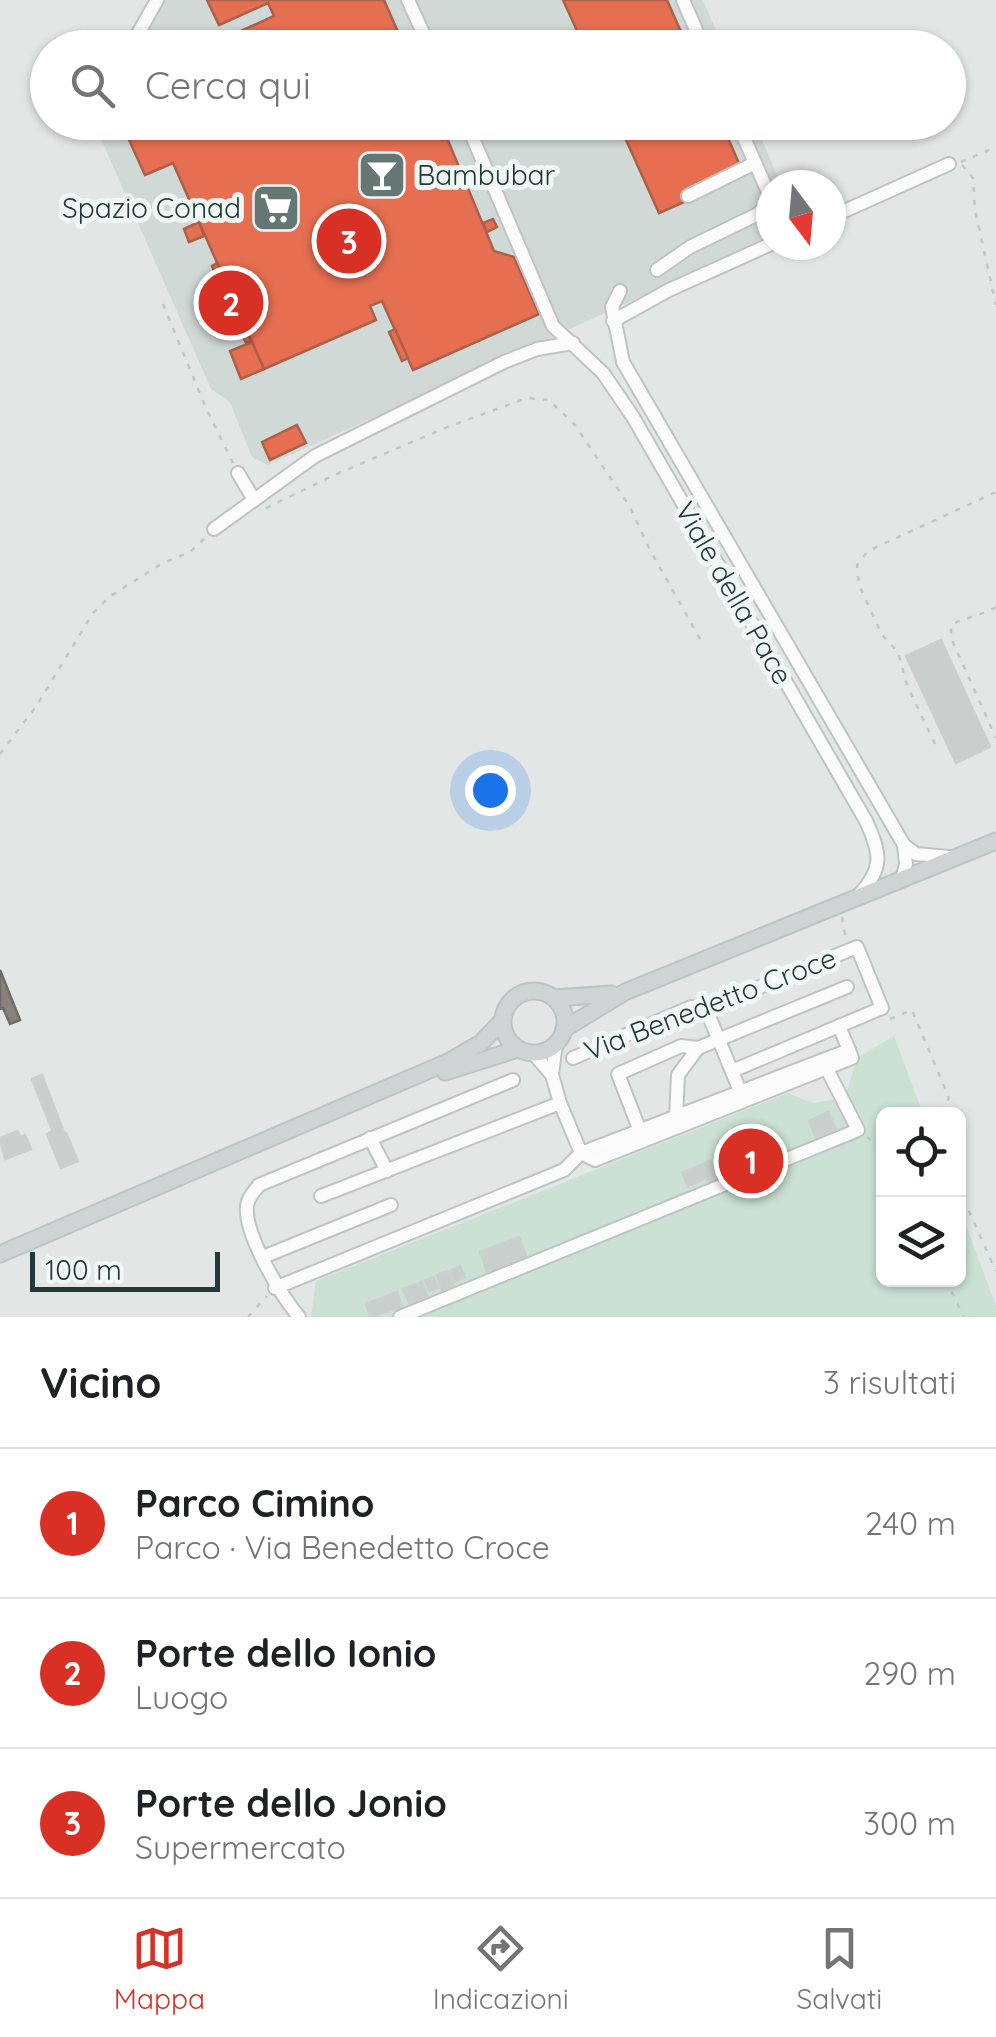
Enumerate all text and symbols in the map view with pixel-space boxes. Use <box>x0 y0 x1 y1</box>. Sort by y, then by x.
search box <box>30 30 966 140</box>
icon: search <box>65 58 120 113</box>
text: Cerca qui <box>145 61 311 109</box>
bar icon: Bambubar <box>356 149 408 201</box>
place label: Bambubar <box>417 157 556 192</box>
north arrow <box>756 170 846 260</box>
supermarket icon: Spazio Conad <box>250 182 302 234</box>
place label: Spazio Conad <box>62 190 241 225</box>
pin: 3 <box>316 204 382 278</box>
pin: 2 <box>198 266 264 340</box>
street label: Viale della Pace <box>668 495 801 690</box>
your location <box>465 765 516 816</box>
street label: Via Benedetto Croce <box>579 939 841 1068</box>
map controls <box>876 1107 966 1287</box>
button: locate <box>876 1107 966 1197</box>
pin: 1 <box>718 1124 784 1198</box>
button: layers <box>876 1197 966 1287</box>
scale bar <box>30 1247 220 1292</box>
text: 100 m <box>45 1252 122 1287</box>
text: Vicino <box>40 1356 161 1409</box>
text: 3 risultati <box>823 1362 956 1402</box>
text: Parco Cimino <box>135 1479 375 1527</box>
text: 1 <box>66 1503 79 1543</box>
text: 240 m <box>865 1503 956 1543</box>
text: Parco · Via Benedetto Croce <box>135 1527 550 1567</box>
text: Porte dello Ionio <box>135 1629 436 1677</box>
text: 2 <box>63 1653 82 1693</box>
text: 290 m <box>863 1653 956 1693</box>
text: Luogo <box>135 1677 228 1717</box>
text: Porte dello Jonio <box>135 1779 447 1827</box>
text: 3 <box>64 1803 81 1843</box>
text: 300 m <box>863 1803 956 1843</box>
text: Supermercato <box>135 1827 346 1867</box>
tab: Mappa <box>114 1921 205 2016</box>
tab: Indicazioni <box>433 1921 569 2016</box>
tab: Salvati <box>796 1921 882 2016</box>

